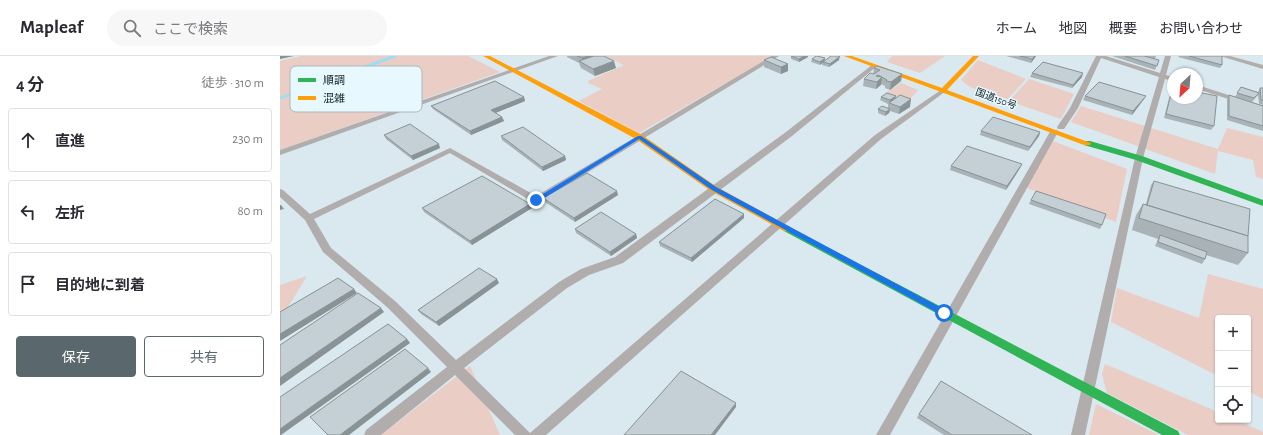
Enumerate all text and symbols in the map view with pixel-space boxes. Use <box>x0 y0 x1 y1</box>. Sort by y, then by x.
search box <box>107 10 387 46</box>
icon: search <box>121 17 143 39</box>
text: Mapleaf <box>20 18 83 37</box>
text: ここで検索 <box>153 22 228 37</box>
text: ホーム <box>995 22 1037 36</box>
text: 地図 <box>1059 22 1087 36</box>
text: 概要 <box>1109 22 1137 36</box>
text: お問い合わせ <box>1159 22 1243 36</box>
legend <box>290 66 422 112</box>
north arrow <box>1167 68 1203 104</box>
text: 順調 <box>323 75 345 86</box>
text: 4 分 <box>16 76 44 93</box>
text: 徒歩 · 310 m <box>201 77 264 90</box>
street label: 国道150号 <box>974 86 1018 111</box>
text: 混雑 <box>323 92 345 104</box>
icon: ahead <box>17 129 39 151</box>
text: 230 m <box>232 133 263 146</box>
text: 直進 <box>55 134 85 149</box>
route end <box>527 191 545 209</box>
icon: left <box>17 201 39 223</box>
text: 80 m <box>237 205 263 218</box>
text: 左折 <box>55 206 85 221</box>
icon: arrive <box>17 273 39 295</box>
text: 目的地に到着 <box>55 278 145 293</box>
route start <box>935 304 953 322</box>
map controls <box>1215 315 1251 423</box>
button: + <box>1215 315 1251 351</box>
button: 保存 <box>16 336 136 377</box>
button: 共有 <box>144 336 264 377</box>
button: − <box>1215 351 1251 387</box>
button: locate <box>1215 387 1251 423</box>

